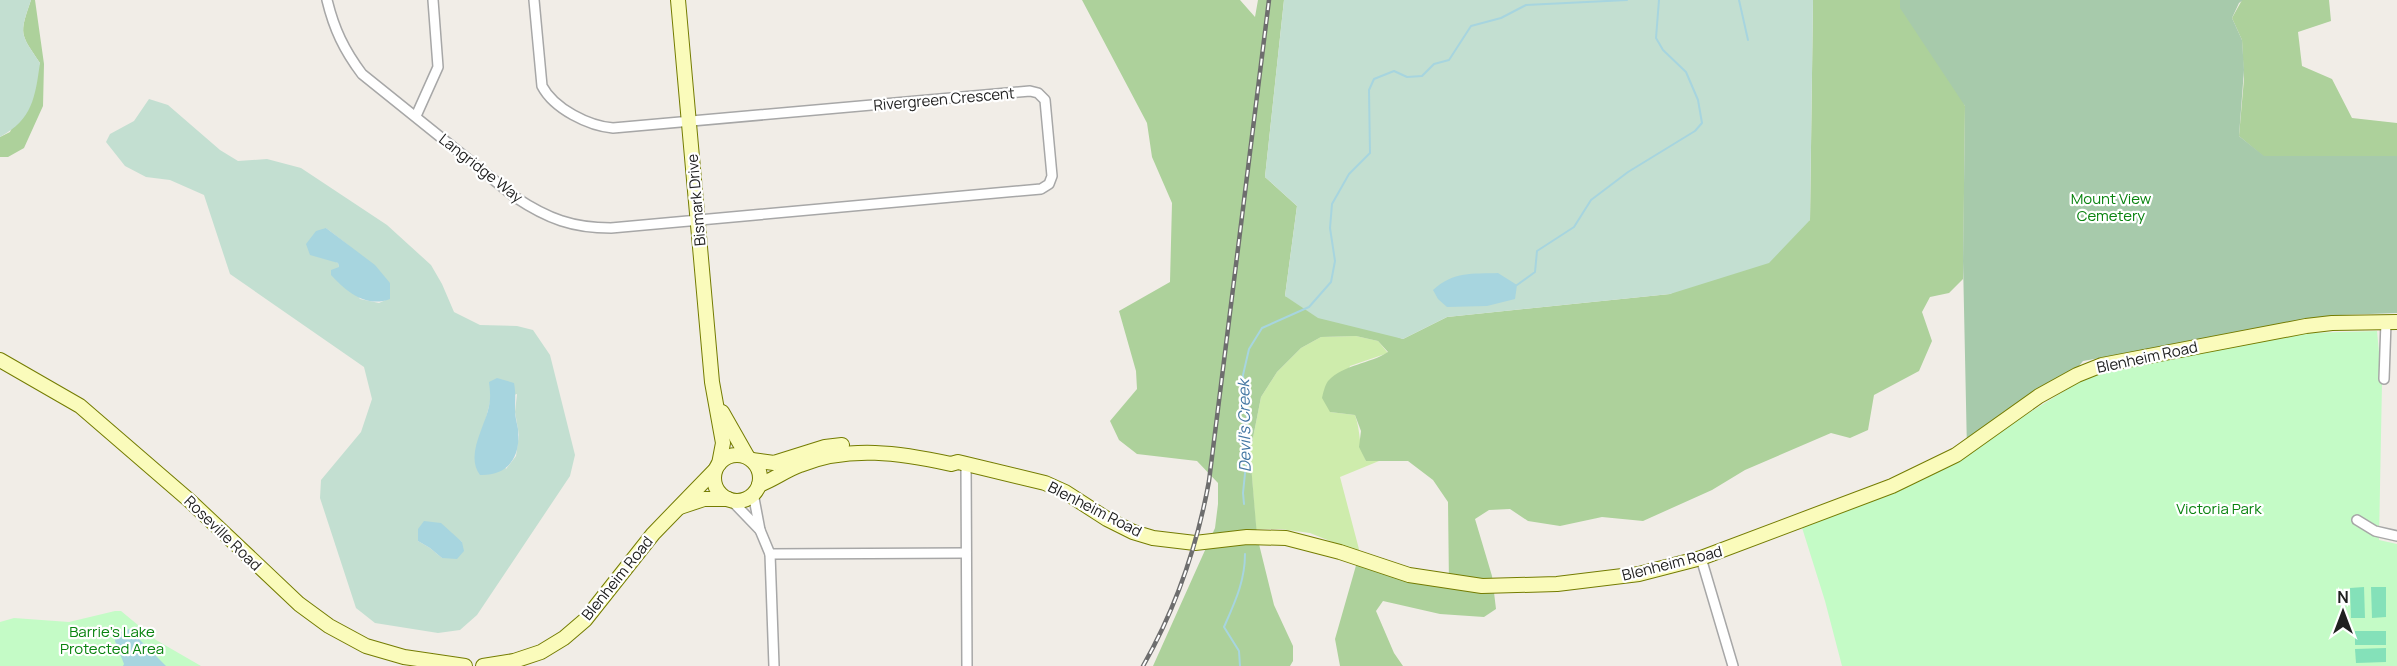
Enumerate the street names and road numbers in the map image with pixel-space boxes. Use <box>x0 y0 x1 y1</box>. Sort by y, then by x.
street label: Rivergreen Crescent <box>873 82 1015 116</box>
street label: Langridge Way <box>435 129 527 208</box>
street label: Bismark Drive <box>681 153 710 247</box>
street label: Blenheim Road <box>2095 336 2199 378</box>
street label: Blenheim Road <box>1045 476 1145 542</box>
street label: Roseville Road <box>180 491 266 575</box>
street label: Blenheim Road <box>577 532 657 624</box>
street label: Blenheim Road <box>1620 540 1724 586</box>

